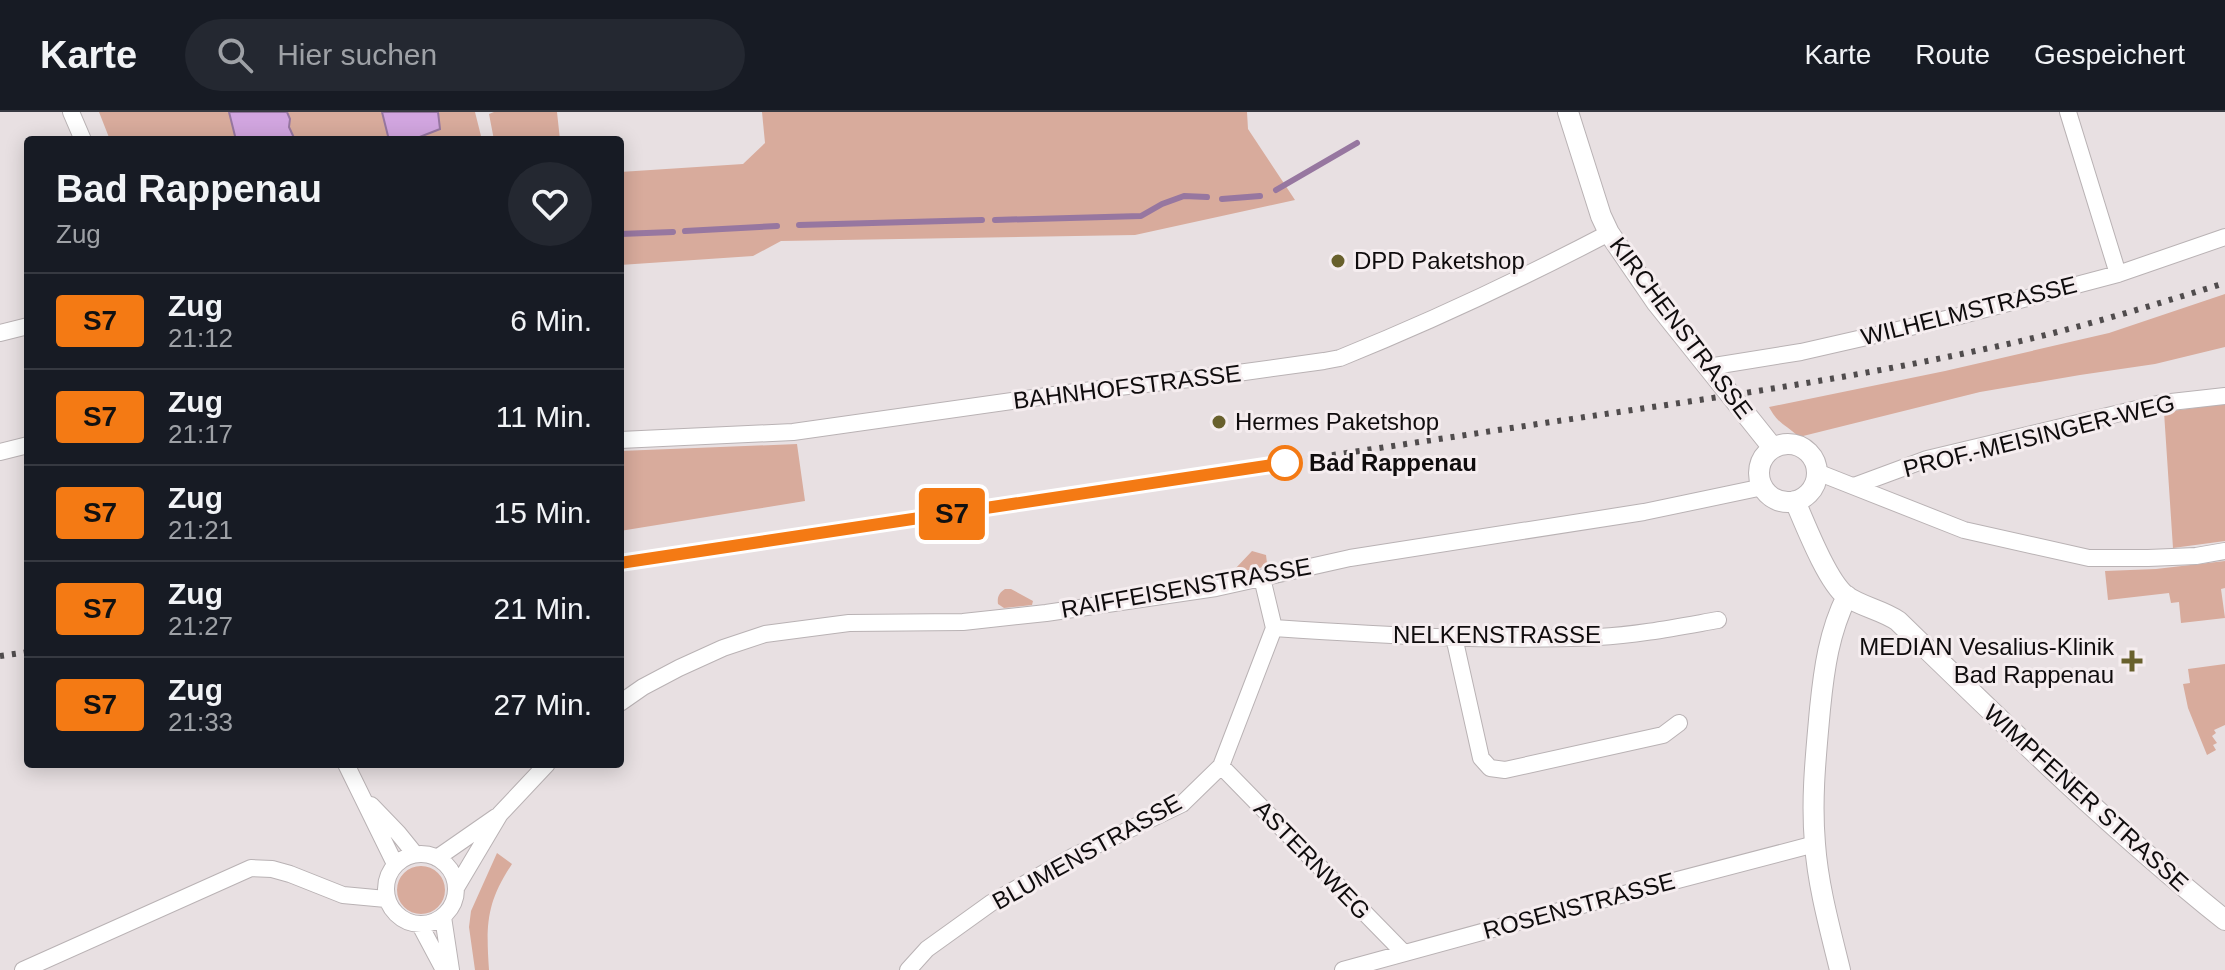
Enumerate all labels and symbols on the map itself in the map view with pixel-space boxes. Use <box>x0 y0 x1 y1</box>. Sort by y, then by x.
street label: KIRCHENSTRASSE <box>1604 232 1758 424</box>
place label: DPD Paketshop <box>1354 247 1525 274</box>
marker: DPD Paketshop <box>1329 252 1347 270</box>
street label: WILHELMSTRASSE <box>1858 271 2080 350</box>
street label: BAHNHOFSTRASSE <box>1011 359 1242 414</box>
street label: PROF.-MEISINGER-WEG <box>1900 389 2177 482</box>
place label: Hermes Paketshop <box>1235 408 1439 435</box>
marker: Hermes Paketshop <box>1210 413 1228 431</box>
marker: Bad Rappenau <box>1268 446 1302 480</box>
place label: Bad Rappenau <box>1309 449 1477 476</box>
line badge: S7 <box>916 488 988 540</box>
street label: RAIFFEISENSTRASSE <box>1059 552 1313 623</box>
street label: NELKENSTRASSE <box>1393 621 1601 648</box>
place label: MEDIAN Vesalius-Klinik Bad Rappenau <box>1859 633 2115 688</box>
marker: MEDIAN Vesalius-Klinik Bad Rappenau <box>2121 650 2143 672</box>
street label: WIMPFENER STRASSE <box>1979 699 2194 896</box>
street label: BLUMENSTRASSE <box>987 788 1186 915</box>
street label: ASTERNWEG <box>1249 795 1376 925</box>
street label: ROSENSTRASSE <box>1480 867 1678 944</box>

